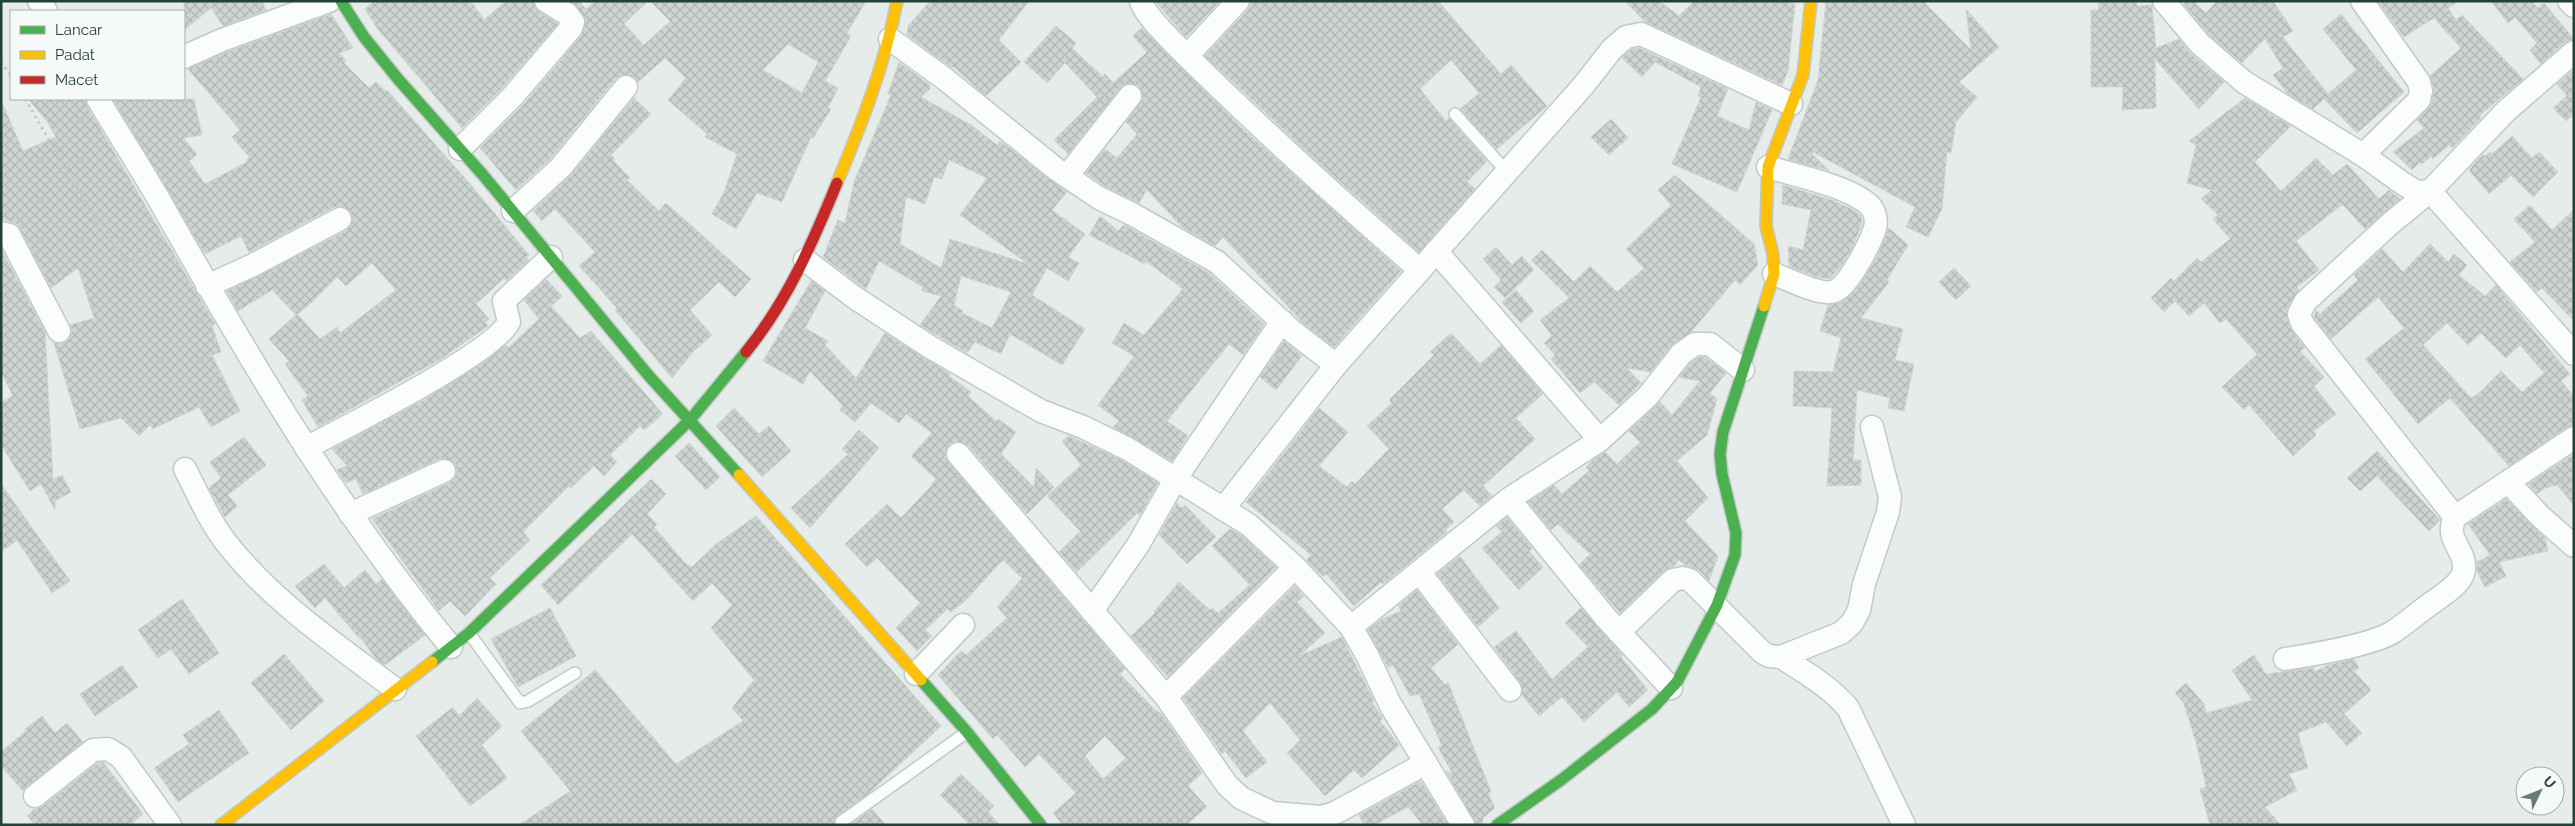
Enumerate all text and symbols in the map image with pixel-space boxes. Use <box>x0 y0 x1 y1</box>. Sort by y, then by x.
legend <box>10 10 185 100</box>
text: Lancar <box>55 21 103 39</box>
text: Padat <box>55 46 95 64</box>
text: Macet <box>55 71 98 89</box>
north arrow <box>2515 766 2565 816</box>
text: U <box>2540 773 2559 791</box>

